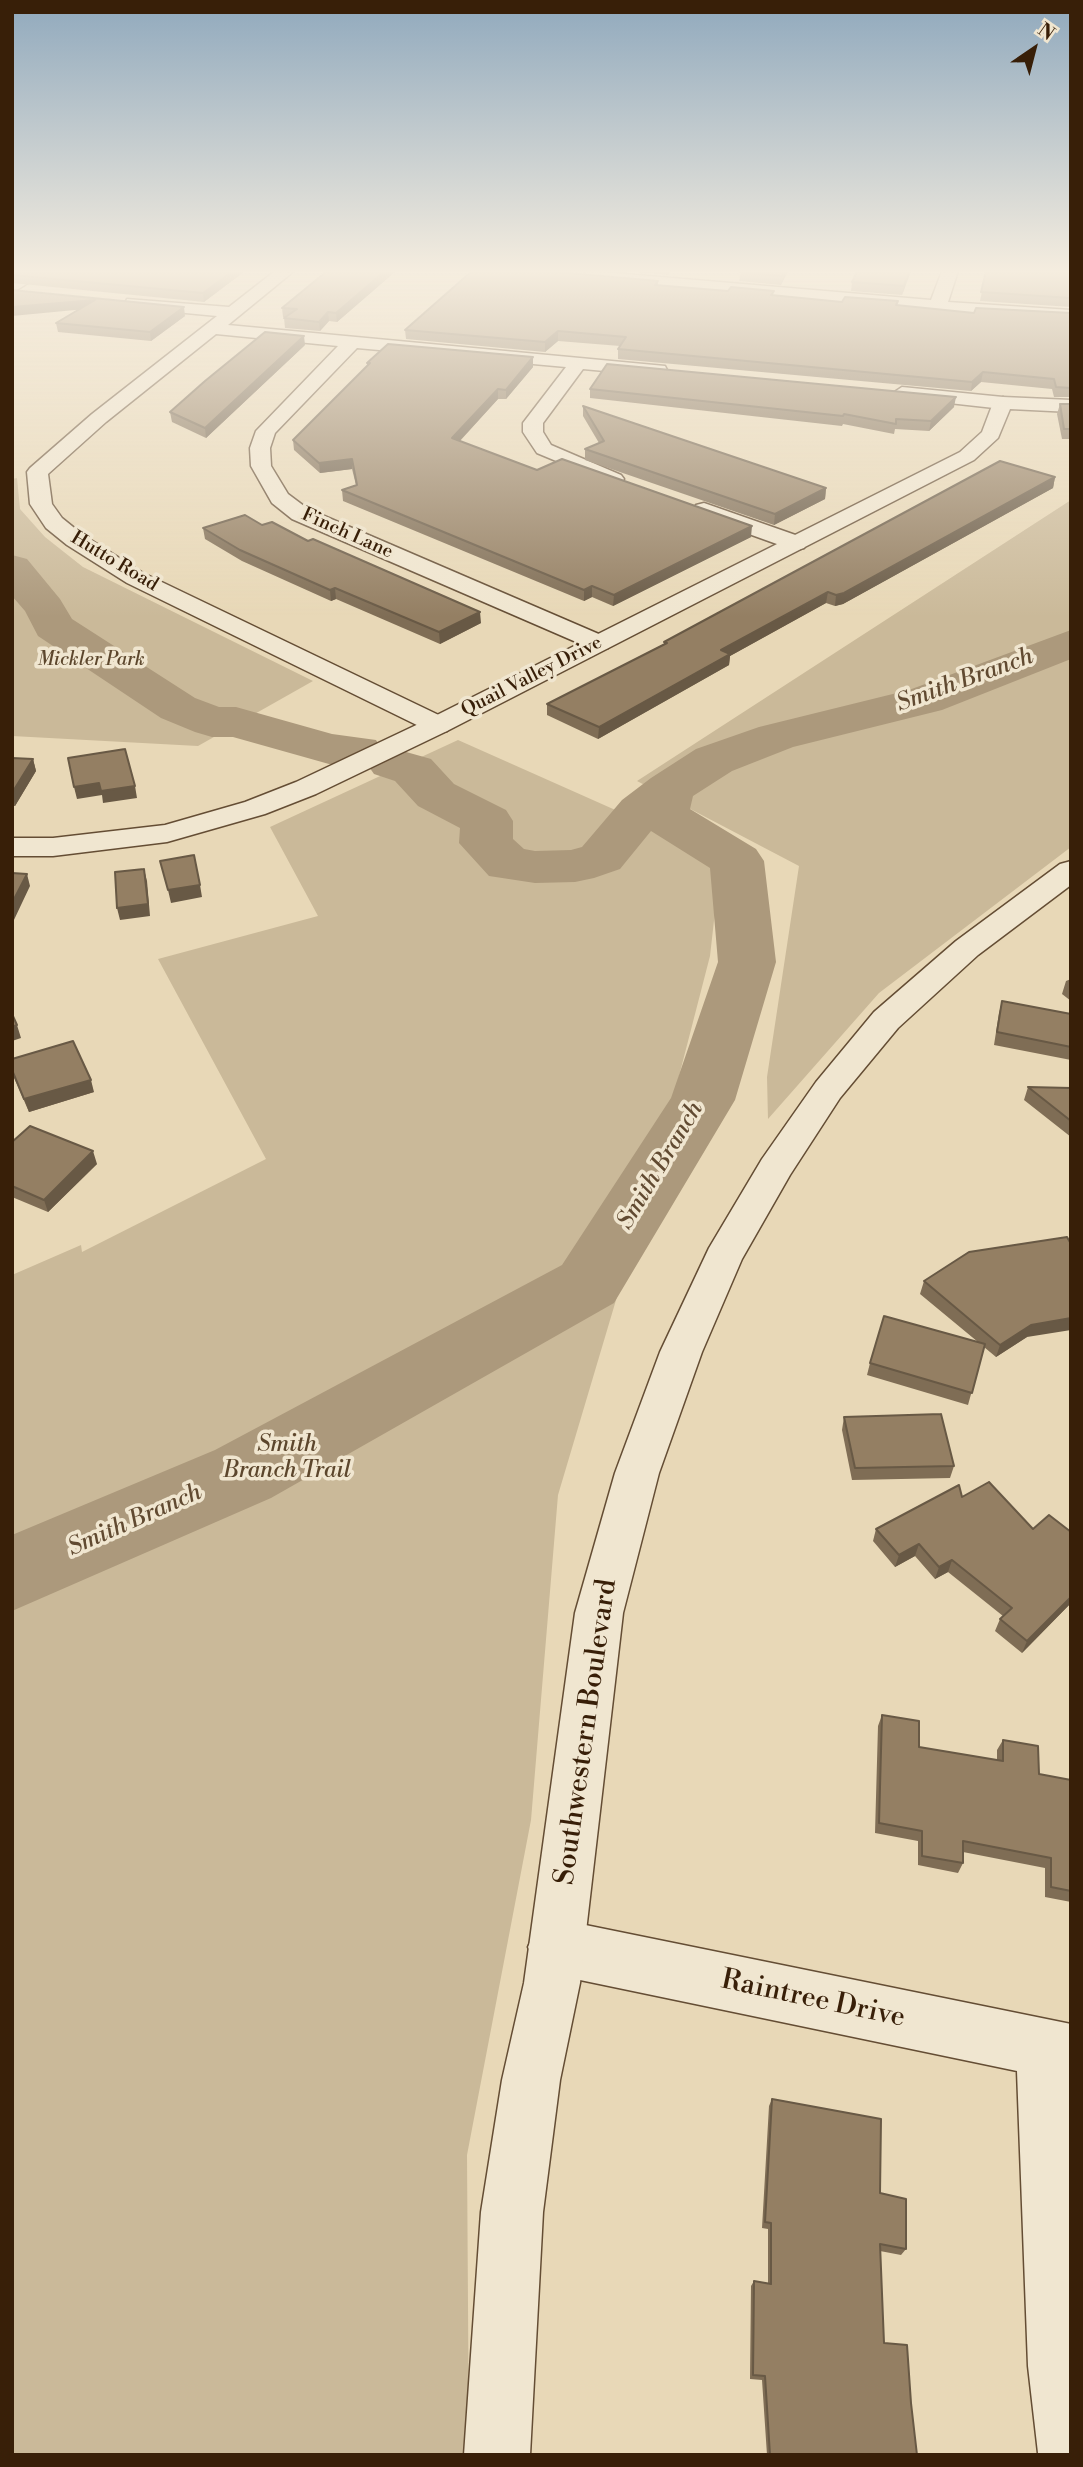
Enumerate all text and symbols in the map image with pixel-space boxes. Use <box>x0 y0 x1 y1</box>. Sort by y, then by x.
north arrow <box>999 14 1069 84</box>
text: N <box>1033 18 1059 46</box>
street label: Finch Lane <box>298 504 396 564</box>
street label: Hutto Road <box>66 527 162 597</box>
street label: Quail Valley Drive <box>458 632 606 722</box>
water label: Smith Branch <box>893 643 1037 719</box>
park label: Mickler Park <box>37 649 145 671</box>
water label: Smith Branch <box>612 1097 710 1235</box>
park label: Smith Branch Trail <box>223 1431 351 1485</box>
water label: Smith Branch <box>64 1479 206 1563</box>
street label: Southwestern Boulevard <box>549 1577 625 1887</box>
street label: Raintree Drive <box>718 1964 908 2036</box>

